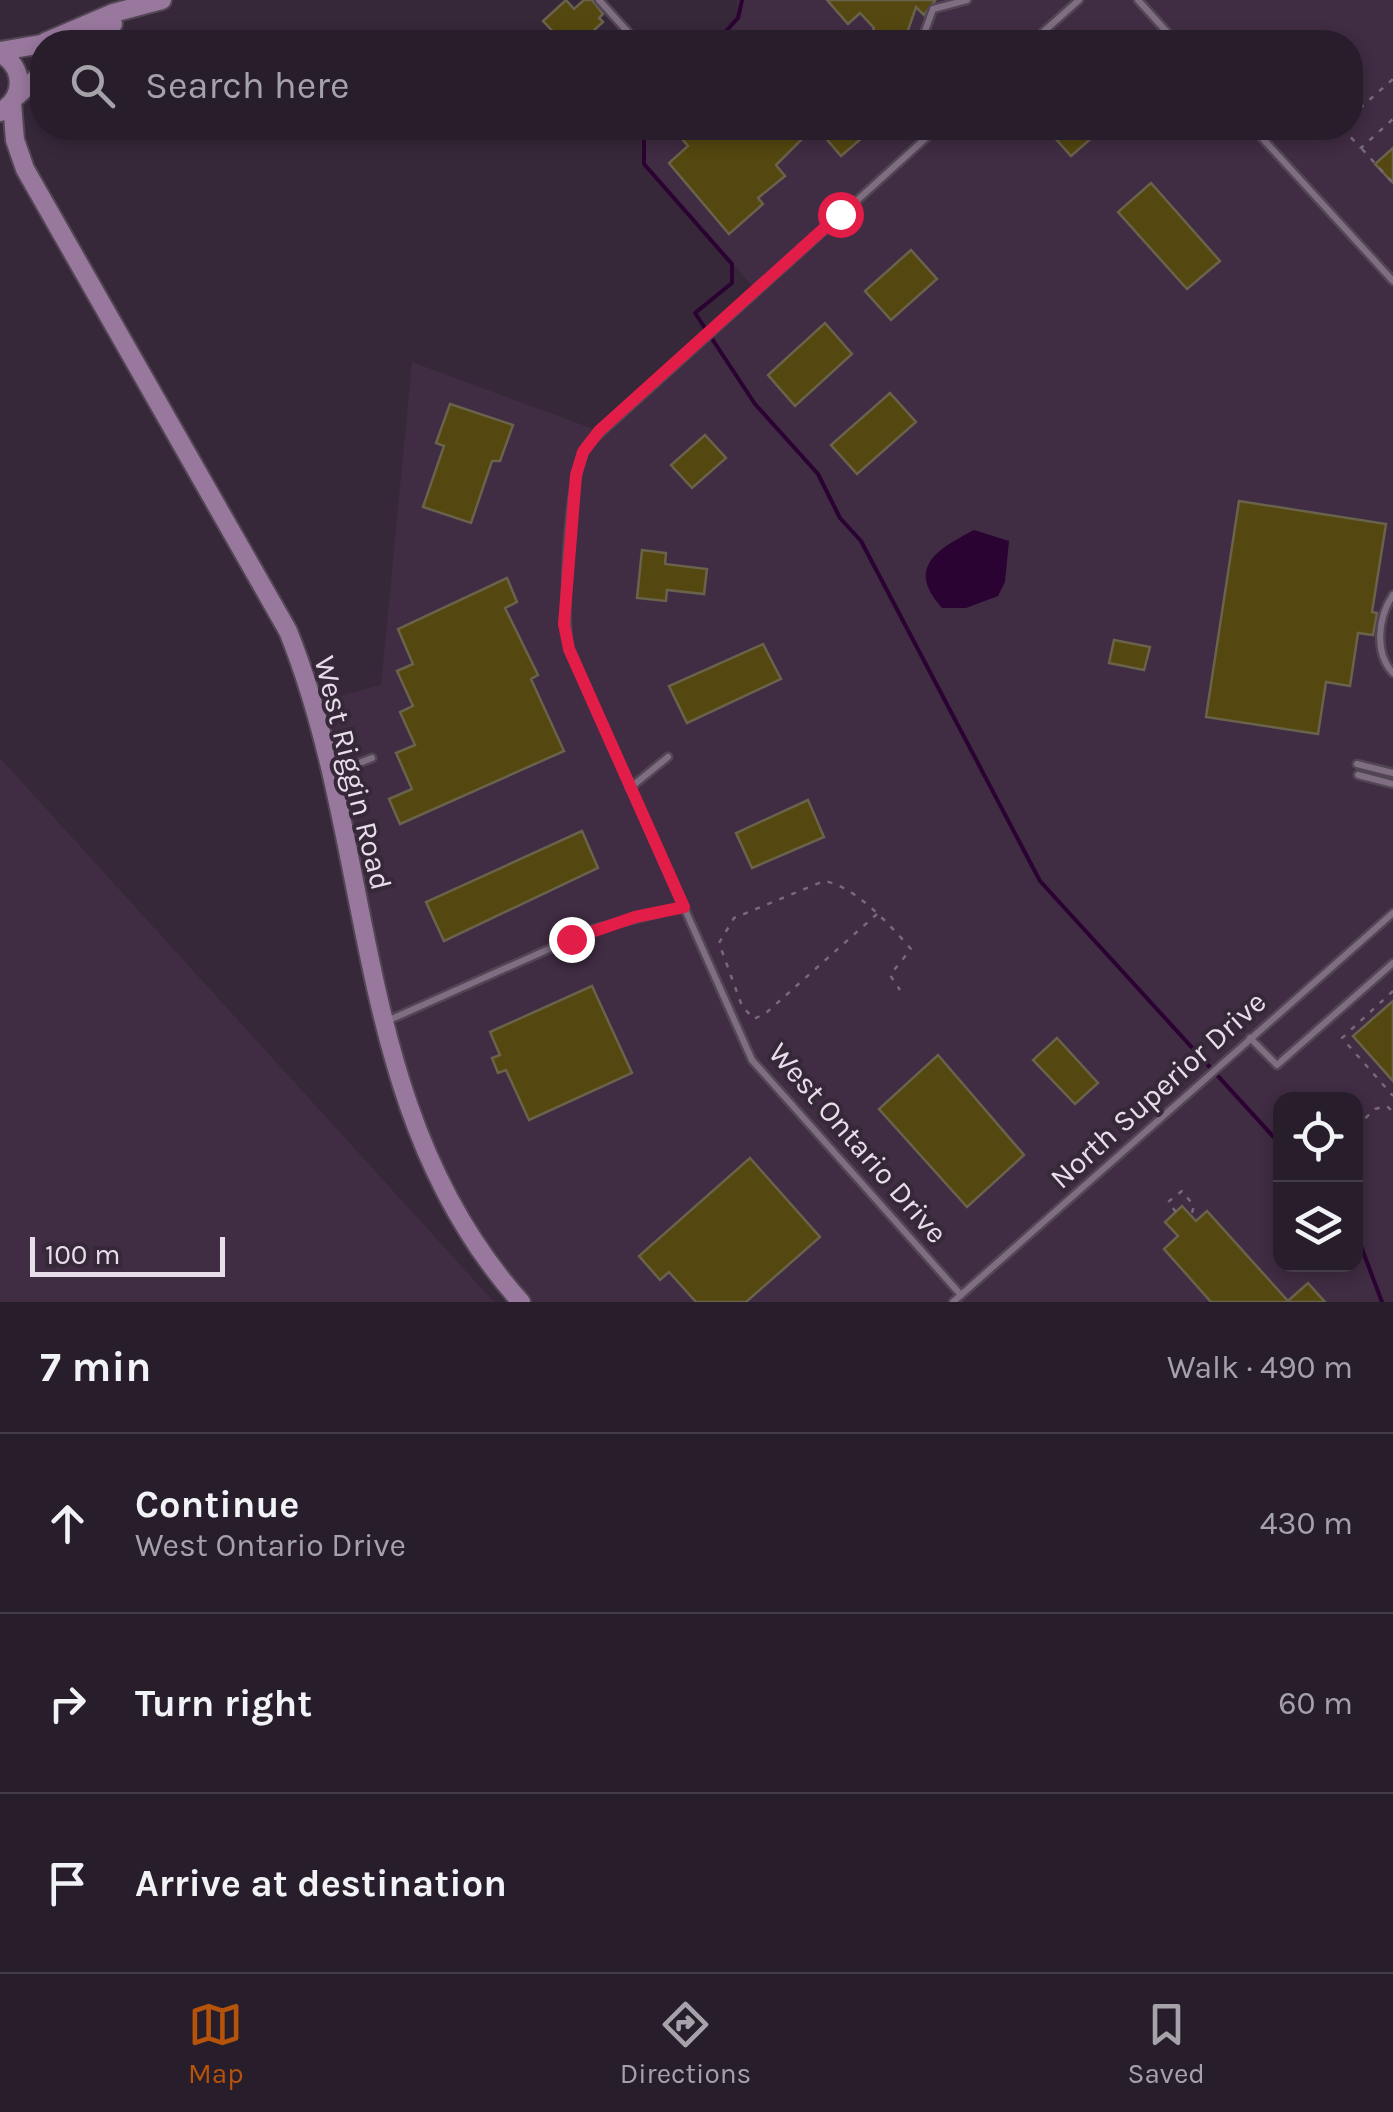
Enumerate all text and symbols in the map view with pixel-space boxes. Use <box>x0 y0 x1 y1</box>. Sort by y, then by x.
search box <box>30 30 1363 140</box>
icon: search <box>65 58 120 113</box>
text: Search here <box>145 63 349 108</box>
route start <box>818 192 864 238</box>
street label: West Riggin Road <box>307 652 399 894</box>
route end <box>549 917 595 963</box>
street label: North Superior Drive <box>1043 984 1273 1196</box>
street label: West Ontario Drive <box>761 1035 955 1251</box>
map controls <box>1273 1092 1363 1272</box>
button: locate <box>1273 1092 1363 1182</box>
button: layers <box>1273 1182 1363 1272</box>
scale bar <box>30 1232 225 1276</box>
text: 100 m <box>45 1238 120 1271</box>
text: 7 min <box>40 1342 151 1392</box>
text: Walk · 490 m <box>1167 1349 1353 1386</box>
text: Continue <box>135 1482 299 1527</box>
icon: ahead <box>40 1496 95 1551</box>
text: 430 m <box>1260 1505 1353 1542</box>
text: West Ontario Drive <box>135 1527 406 1564</box>
icon: right <box>40 1676 95 1731</box>
text: Turn right <box>135 1681 312 1726</box>
text: 60 m <box>1278 1685 1353 1722</box>
icon: arrive <box>40 1856 95 1911</box>
text: Arrive at destination <box>135 1861 507 1906</box>
tab: Map <box>188 1997 244 2090</box>
tab: Directions <box>620 1997 751 2090</box>
tab: Saved <box>1127 1997 1205 2090</box>

